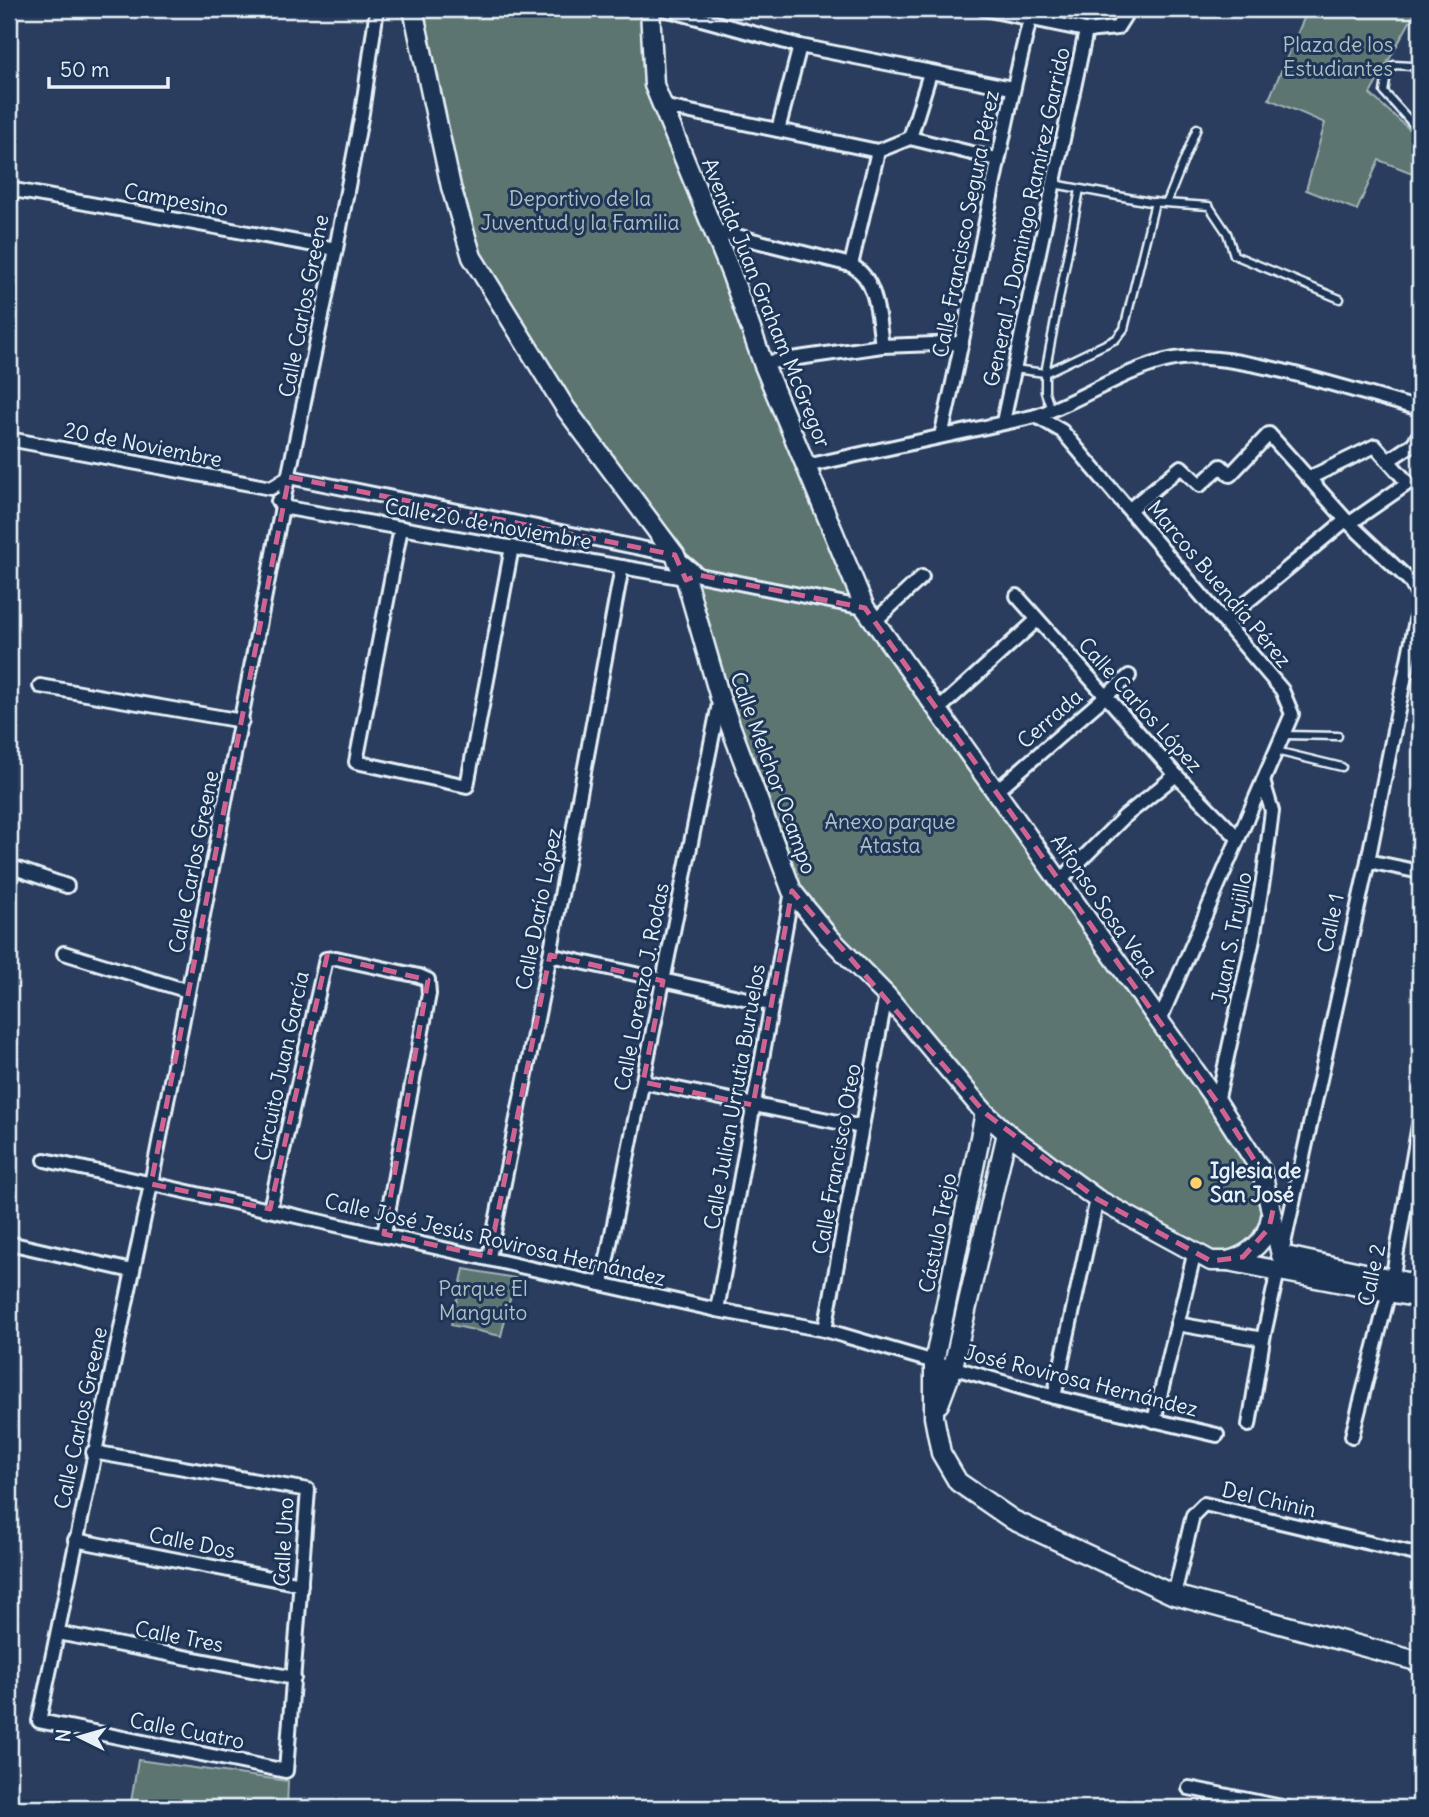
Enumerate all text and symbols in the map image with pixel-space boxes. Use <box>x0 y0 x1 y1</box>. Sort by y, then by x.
park label: Plaza de los Estudiantes <box>1283 31 1393 82</box>
street label: General J. Domingo Ramírez Garrido <box>977 45 1076 389</box>
scale bar <box>49 46 168 90</box>
text: 50 m <box>60 56 109 83</box>
street label: Calle Francisco Segura Pérez <box>926 88 1005 360</box>
street label: Avenida Juan Graham McGregor <box>696 154 837 452</box>
street label: Campesino <box>122 177 230 222</box>
park label: Deportivo de la Juventud y la Familia <box>480 185 680 236</box>
street label: Calle Carlos Greene <box>273 212 334 400</box>
street label: 20 de Noviembre <box>62 416 224 473</box>
street label: Calle 20 de noviembre <box>382 492 594 555</box>
street label: Marcos Buendía Pérez <box>1142 495 1297 673</box>
street label: Calle Carlos López <box>1072 631 1208 778</box>
street label: Calle Melchor Ocampo <box>724 668 823 878</box>
street label: Cerrada <box>1011 683 1088 754</box>
street label: Calle Carlos Greene <box>163 768 224 956</box>
park label: Anexo parque Atasta <box>824 808 956 859</box>
street label: Calle Darío López <box>510 826 567 992</box>
street label: Alfonso Sosa Vera <box>1045 829 1164 983</box>
street label: Juan S. Trujillo <box>1205 870 1258 1006</box>
street label: Calle Lorenzo J. Rodas <box>608 881 675 1093</box>
street label: Calle 1 <box>1311 891 1350 955</box>
street label: Calle Julian Urrutia Buruelos <box>698 962 771 1232</box>
street label: Circuito Juan García <box>248 969 315 1163</box>
street label: Calle Francisco Oteo <box>806 1061 867 1256</box>
place label: Iglesia de San José <box>1210 1157 1301 1208</box>
street label: Cástulo Trejo <box>913 1171 962 1295</box>
marker: Iglesia de San José <box>1188 1175 1204 1191</box>
street label: Calle José Jesús Rovirosa Hernández <box>322 1187 668 1292</box>
street label: Calle 2 <box>1352 1241 1391 1308</box>
park label: Parque El Manguito <box>438 1275 528 1326</box>
street label: Calle Carlos Greene <box>48 1324 113 1512</box>
street label: José Rovirosa Hernández <box>962 1338 1201 1423</box>
street label: Del Chinin <box>1220 1476 1319 1523</box>
street label: Calle Uno <box>268 1497 299 1587</box>
street label: Calle Dos <box>147 1521 238 1564</box>
street label: Calle Tres <box>132 1615 226 1658</box>
north arrow <box>46 1702 116 1772</box>
street label: Calle Cuatro <box>127 1706 247 1755</box>
text: N <box>51 1728 76 1743</box>

